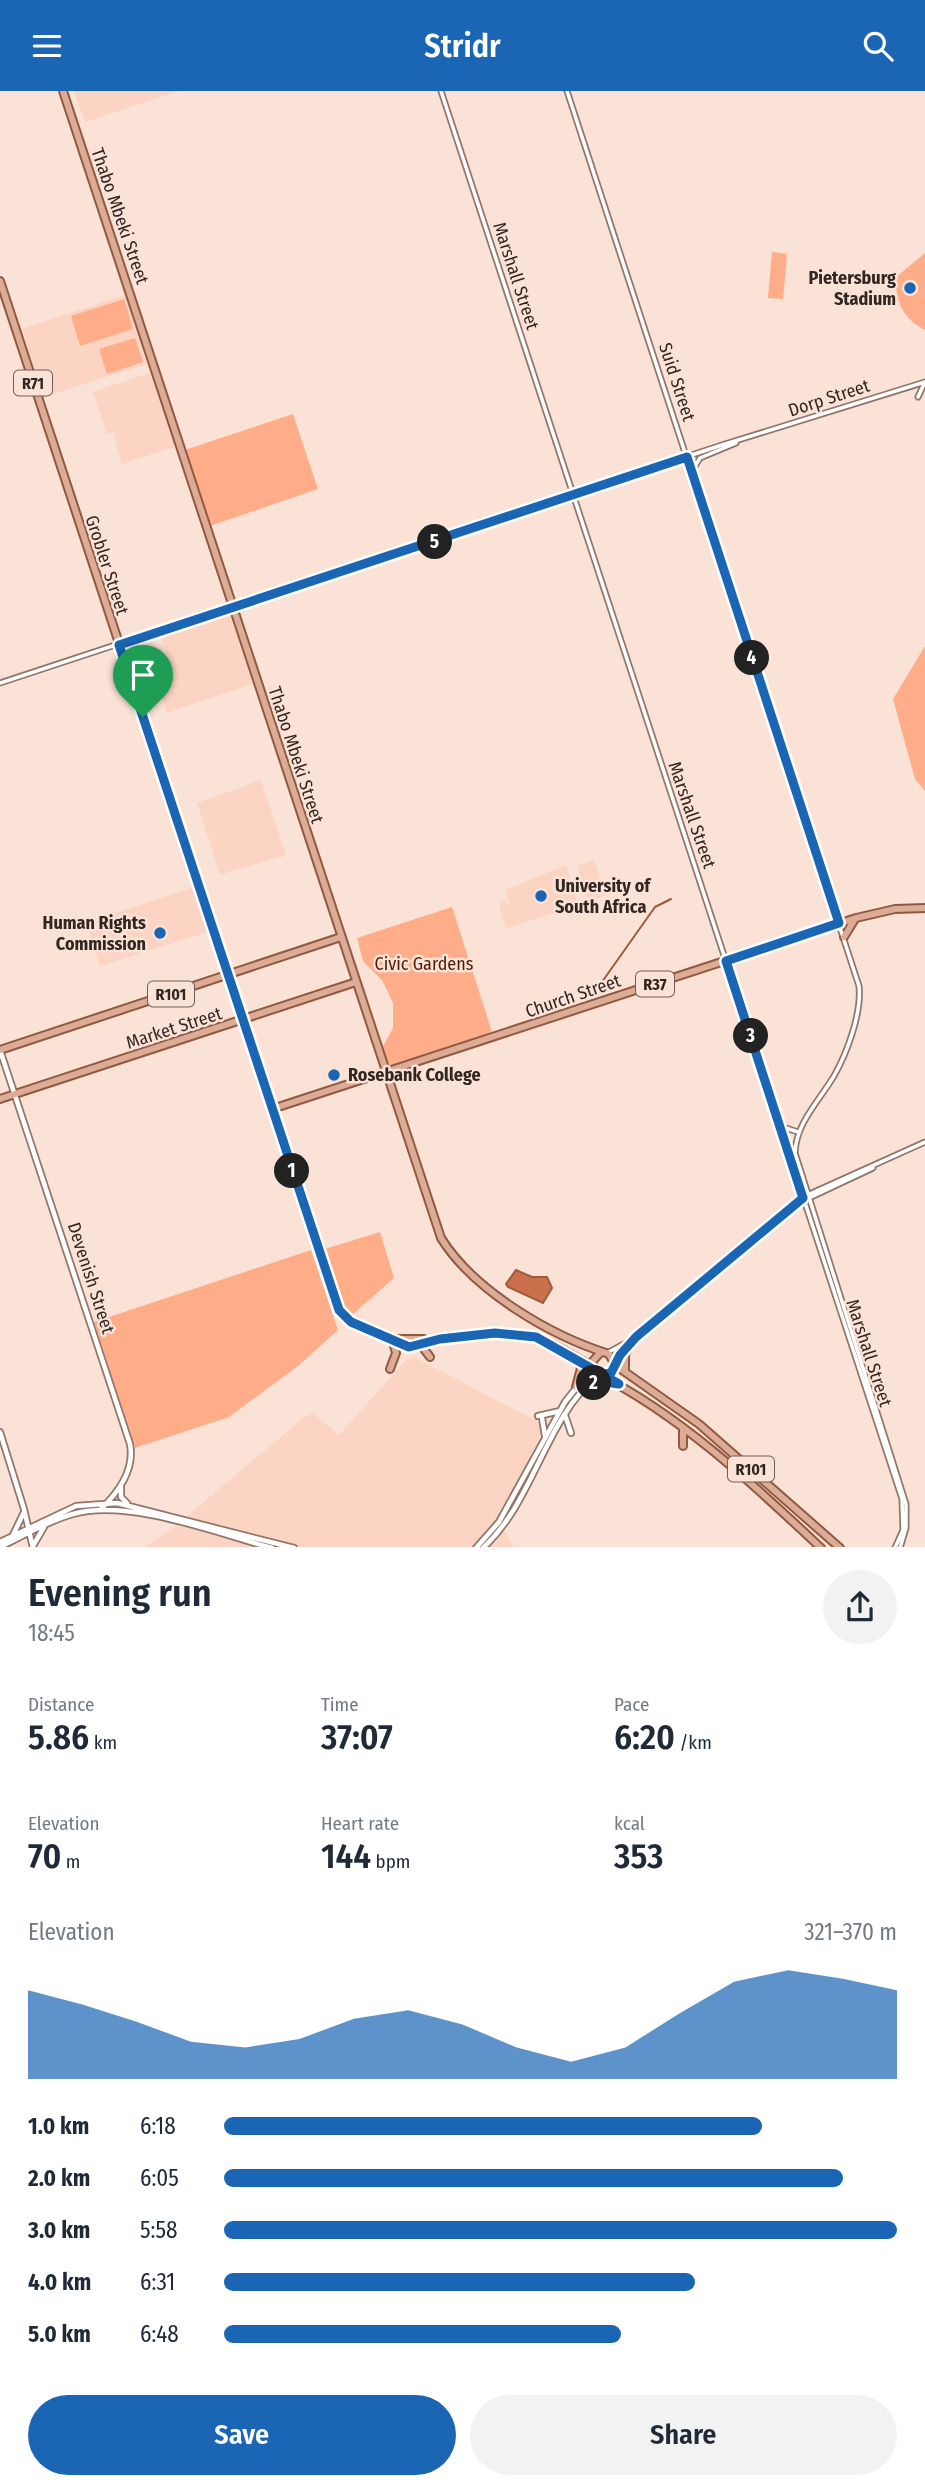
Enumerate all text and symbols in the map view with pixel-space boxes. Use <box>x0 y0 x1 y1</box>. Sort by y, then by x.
icon: menu <box>28 27 66 65</box>
text: Stridr <box>424 27 501 65</box>
icon: search <box>859 27 897 65</box>
street label: Thabo Mbeki Street <box>86 145 154 287</box>
street label: Marshall Street <box>488 220 544 333</box>
place label: Pietersburg Stadium <box>809 267 896 310</box>
marker: Pietersburg Stadium <box>902 280 918 296</box>
street label: Suid Street <box>654 340 700 424</box>
road number: R71 <box>14 371 52 395</box>
street label: Dorp Street <box>786 374 873 421</box>
street label: Grobler Street <box>81 512 133 618</box>
pin: 5 <box>418 525 452 559</box>
text: 5 <box>430 530 439 553</box>
pin: 4 <box>734 641 770 675</box>
pin <box>113 645 173 717</box>
text: 4 <box>747 646 756 669</box>
icon: arrive <box>124 656 162 694</box>
street label: Thabo Mbeki Street <box>264 684 329 826</box>
street label: Marshall Street <box>663 759 721 871</box>
place label: University of South Africa <box>555 875 652 918</box>
marker: University of South Africa <box>533 888 549 904</box>
place label: Human Rights Commission <box>43 912 146 955</box>
marker: Human Rights Commission <box>152 925 168 941</box>
park label: Civic Gardens <box>375 953 474 975</box>
street label: Church Street <box>522 969 624 1023</box>
road number: R37 <box>636 971 674 997</box>
road number: R101 <box>148 981 194 1007</box>
street label: Market Street <box>123 1002 225 1054</box>
pin: 3 <box>734 1019 768 1053</box>
text: 3 <box>746 1024 755 1047</box>
place label: Rosebank College <box>348 1064 481 1086</box>
marker: Rosebank College <box>326 1067 342 1083</box>
pin: 1 <box>274 1153 310 1189</box>
text: 1 <box>287 1159 296 1182</box>
street label: Devenish Street <box>63 1220 119 1337</box>
street label: Marshall Street <box>841 1297 897 1410</box>
pin: 2 <box>576 1365 612 1401</box>
text: 2 <box>589 1371 598 1394</box>
road number: R101 <box>728 1457 774 1481</box>
text: Evening run <box>28 1570 212 1616</box>
button: share <box>823 1570 897 1644</box>
text: 18:45 <box>28 1619 75 1647</box>
text: Distance <box>28 1693 95 1716</box>
text: Time <box>321 1693 359 1716</box>
text: Pace <box>614 1693 649 1716</box>
text: 5.86 <box>28 1716 89 1758</box>
text: 37:07 <box>321 1716 393 1758</box>
text: 6:20 <box>614 1716 675 1758</box>
text: km <box>89 1731 117 1754</box>
text: /km <box>675 1731 712 1754</box>
text: Elevation <box>28 1812 100 1835</box>
text: Heart rate <box>321 1812 399 1835</box>
text: kcal <box>614 1812 645 1835</box>
text: 70 <box>28 1835 61 1877</box>
text: 144 <box>321 1835 371 1877</box>
text: 353 <box>614 1835 663 1877</box>
text: m <box>61 1850 80 1873</box>
text: bpm <box>371 1850 410 1873</box>
text: Elevation <box>28 1918 115 1946</box>
text: 321–370 m <box>804 1918 897 1946</box>
text: 1.0 km <box>28 2112 89 2140</box>
text: 6:18 <box>140 2112 176 2140</box>
text: 2.0 km <box>28 2164 90 2192</box>
text: 6:05 <box>140 2164 179 2192</box>
text: 3.0 km <box>28 2216 90 2244</box>
text: 5:58 <box>140 2216 178 2244</box>
text: 4.0 km <box>28 2268 91 2296</box>
text: 6:31 <box>140 2268 175 2296</box>
text: 5.0 km <box>28 2320 91 2348</box>
text: 6:48 <box>140 2320 179 2348</box>
button: Save <box>28 2395 456 2475</box>
button: Share <box>470 2395 897 2475</box>

